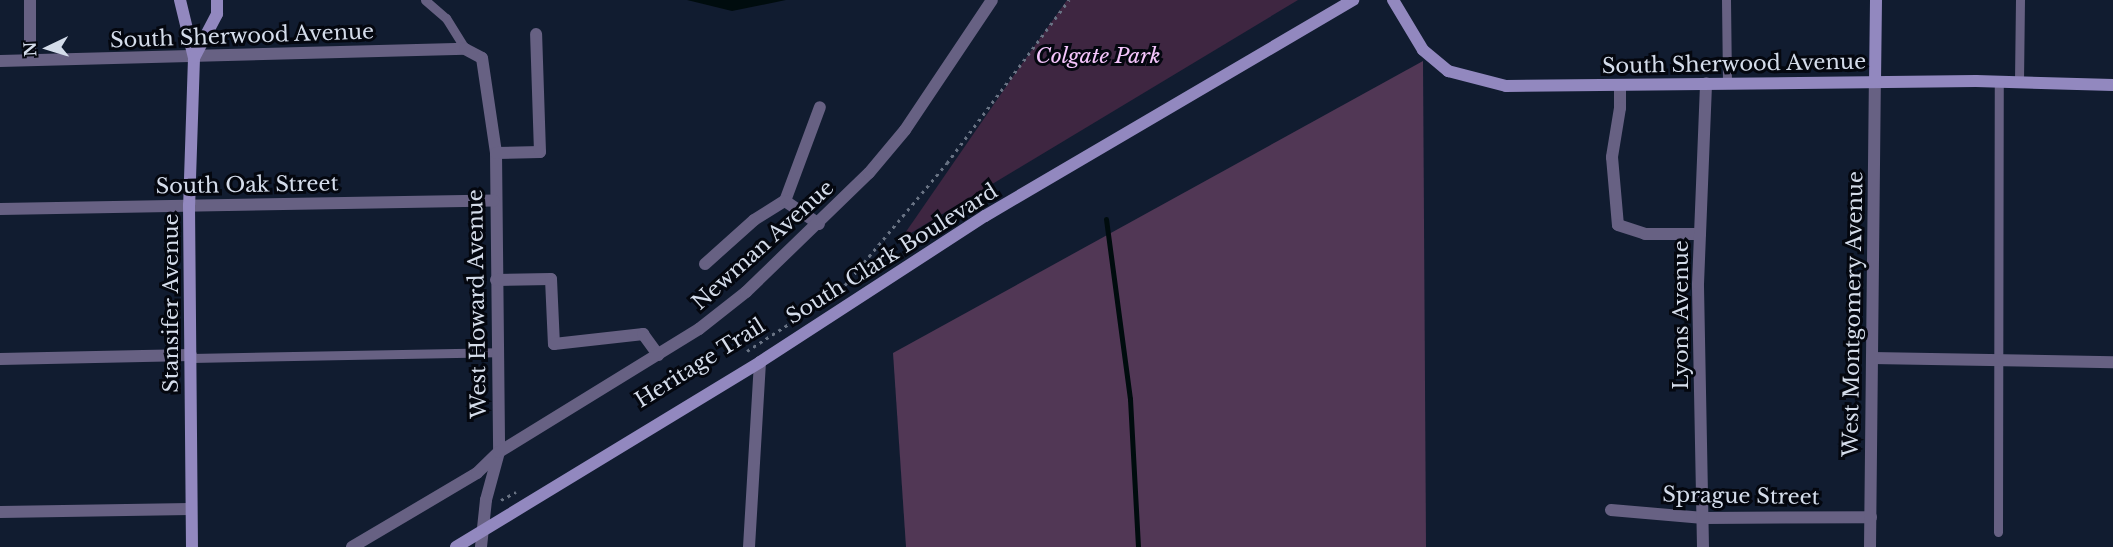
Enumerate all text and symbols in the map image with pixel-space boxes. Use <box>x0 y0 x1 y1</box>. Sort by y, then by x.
north arrow <box>18 18 78 78</box>
street label: South Sherwood Avenue <box>109 19 375 53</box>
text: N <box>20 41 41 57</box>
park label: Colgate Park <box>1035 43 1161 69</box>
street label: South Sherwood Avenue <box>1601 49 1867 79</box>
street label: West Montgomery Avenue <box>1838 170 1868 458</box>
street label: South Oak Street <box>155 171 339 199</box>
street label: Newman Avenue <box>687 175 839 315</box>
street label: South Clark Boulevard <box>782 178 1002 330</box>
street label: West Howard Avenue <box>462 189 492 419</box>
street label: Stansifer Avenue <box>158 213 184 393</box>
street label: Lyons Avenue <box>1668 240 1694 390</box>
street label: Heritage Trail <box>630 313 770 413</box>
street label: Sprague Street <box>1662 482 1820 510</box>

